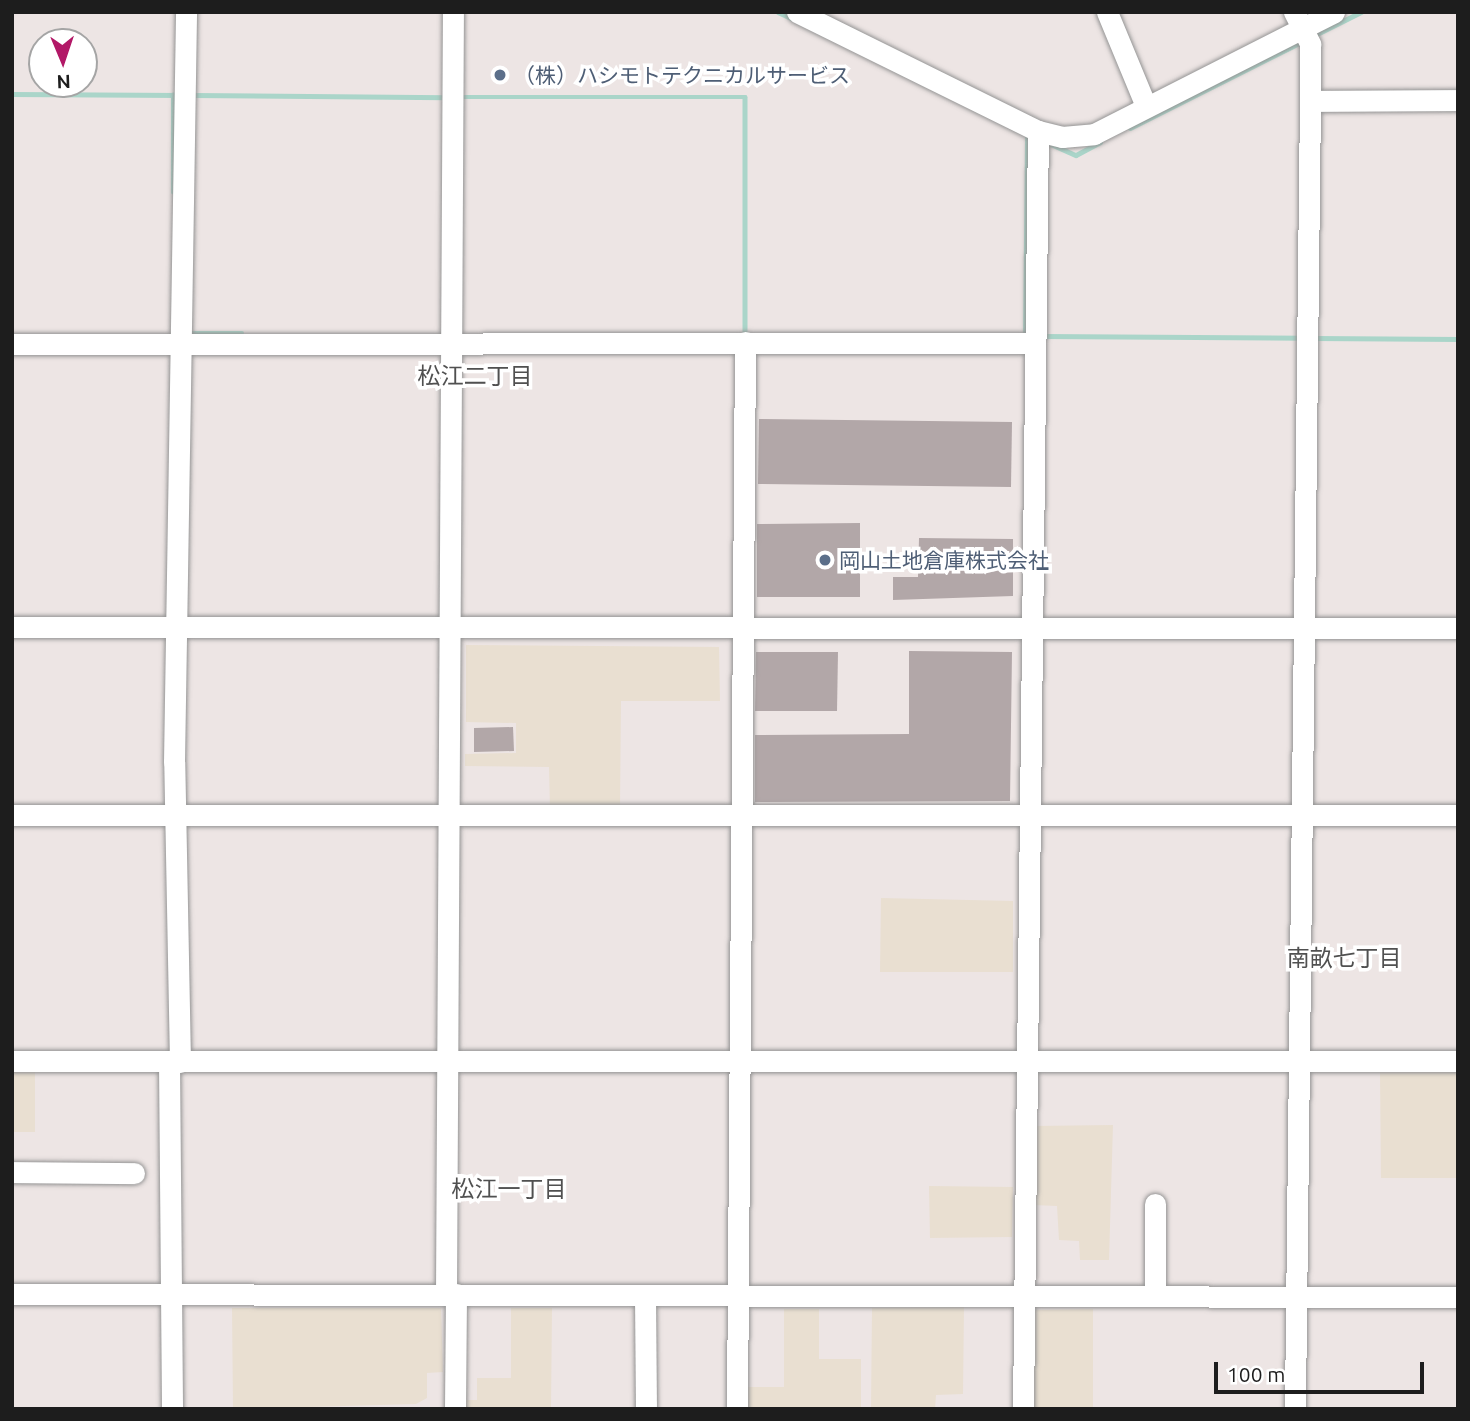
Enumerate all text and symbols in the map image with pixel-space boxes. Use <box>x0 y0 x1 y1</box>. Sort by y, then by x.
north arrow <box>28 28 98 98</box>
place label: （株）ハシモトテクニカルサービス <box>514 62 850 88</box>
marker: （株）ハシモトテクニカルサービス <box>492 67 508 83</box>
text: N <box>56 71 71 93</box>
district label: 松江二丁目 <box>418 362 532 390</box>
place label: 岡山土地倉庫株式会社 <box>839 547 1049 573</box>
marker: 岡山土地倉庫株式会社 <box>817 552 833 568</box>
district label: 南畝七丁目 <box>1287 944 1401 972</box>
district label: 松江一丁目 <box>452 1175 566 1203</box>
scale bar <box>1218 1348 1428 1392</box>
text: 100 m <box>1227 1362 1285 1386</box>

